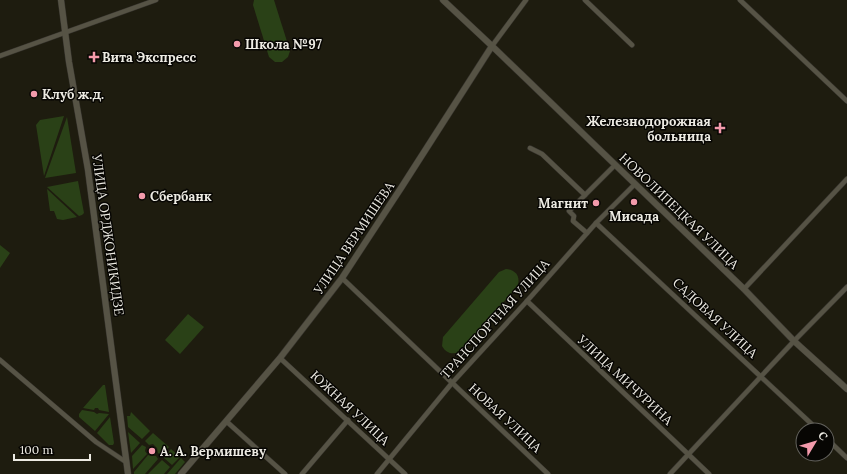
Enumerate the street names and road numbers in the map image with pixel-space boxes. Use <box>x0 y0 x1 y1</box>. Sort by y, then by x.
street label: НОВОЛИПЕЦКАЯ УЛИЦА <box>616 149 743 273</box>
street label: УЛИЦА ОРДЖОНИКИДЗЕ <box>88 152 128 317</box>
street label: УЛИЦА ВЕРМИШЕВА <box>309 178 398 298</box>
street label: ТРАНСПОРТНАЯ УЛИЦА <box>437 255 554 382</box>
street label: САДОВАЯ УЛИЦА <box>669 274 762 362</box>
street label: УЛИЦА МИЧУРИНА <box>573 331 677 429</box>
street label: ЮЖНАЯ УЛИЦА <box>307 367 394 450</box>
street label: НОВАЯ УЛИЦА <box>465 380 546 457</box>

